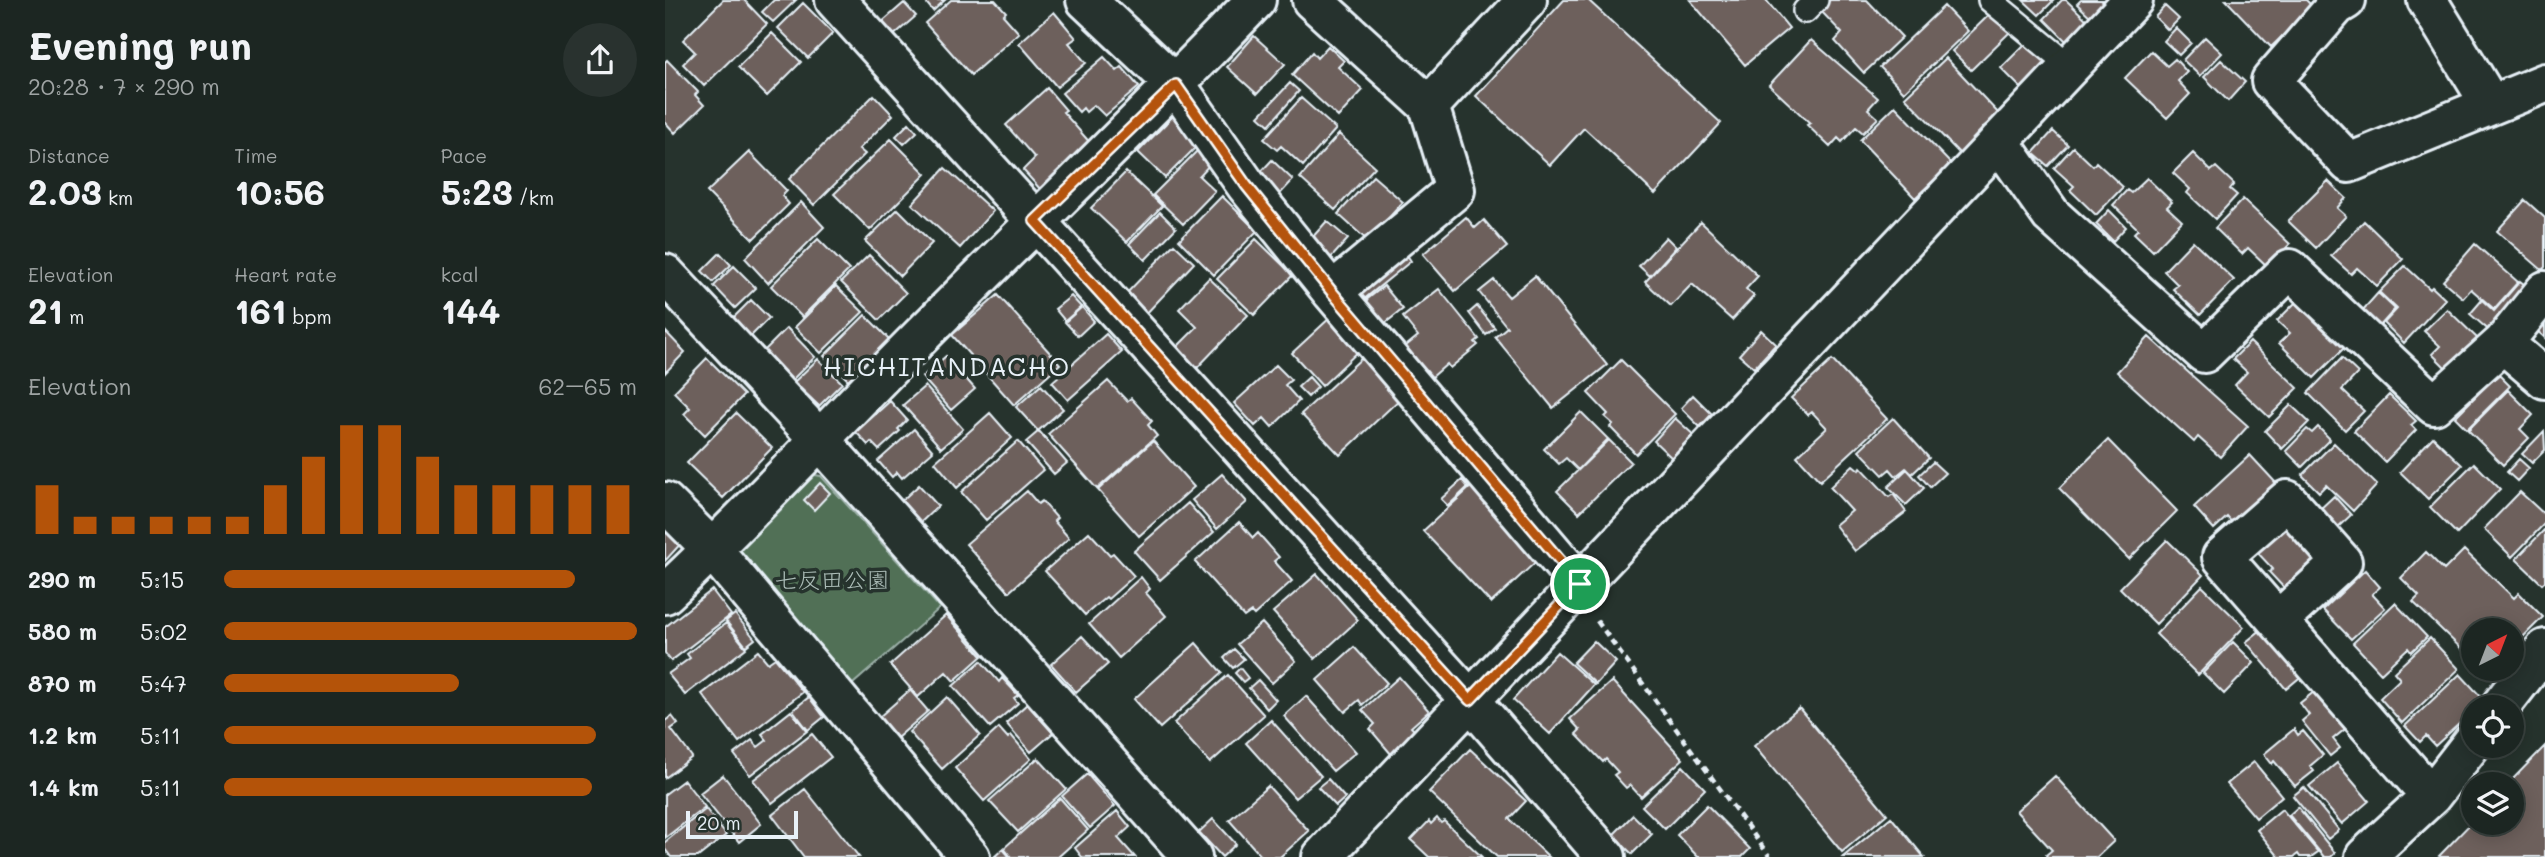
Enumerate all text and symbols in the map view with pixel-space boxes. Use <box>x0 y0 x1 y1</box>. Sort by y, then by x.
text: Evening run <box>28 20 252 70</box>
button: share <box>563 23 637 97</box>
text: 20:28 · 7 × 290 m <box>28 71 220 101</box>
text: Distance <box>28 143 110 168</box>
text: Time <box>234 143 278 168</box>
text: Pace <box>441 143 487 168</box>
text: 2.03 <box>28 168 102 214</box>
text: 10:56 <box>234 168 325 214</box>
text: 5:23 <box>441 168 513 214</box>
text: km <box>102 185 133 210</box>
text: /km <box>513 185 554 210</box>
text: Elevation <box>28 262 113 287</box>
text: Heart rate <box>234 262 337 287</box>
text: kcal <box>441 262 479 287</box>
text: 21 <box>28 287 63 333</box>
text: 161 <box>234 287 287 333</box>
text: 144 <box>441 287 501 333</box>
text: m <box>63 304 84 329</box>
text: bpm <box>287 304 332 329</box>
district label: HICHITANDACHO <box>823 349 1071 383</box>
text: Elevation <box>28 371 131 401</box>
text: 62–65 m <box>538 371 637 401</box>
pin <box>1550 554 1610 614</box>
text: 290 m <box>28 564 96 594</box>
text: 5:15 <box>140 564 184 594</box>
park label: 七反田公園 <box>775 564 890 594</box>
icon: arrive <box>1561 565 1599 603</box>
text: 580 m <box>28 616 97 646</box>
text: 5:02 <box>140 616 188 646</box>
north arrow <box>2461 618 2523 681</box>
map controls <box>2461 618 2524 835</box>
text: 870 m <box>28 668 96 698</box>
text: 5:47 <box>140 668 187 698</box>
button: locate <box>2461 695 2524 758</box>
text: 1.2 km <box>28 720 97 750</box>
text: 5:11 <box>140 720 181 750</box>
text: 1.4 km <box>28 772 99 802</box>
text: 5:11 <box>140 772 181 802</box>
button: layers <box>2461 772 2524 835</box>
scale bar <box>686 808 798 840</box>
text: 20 m <box>697 810 741 835</box>

